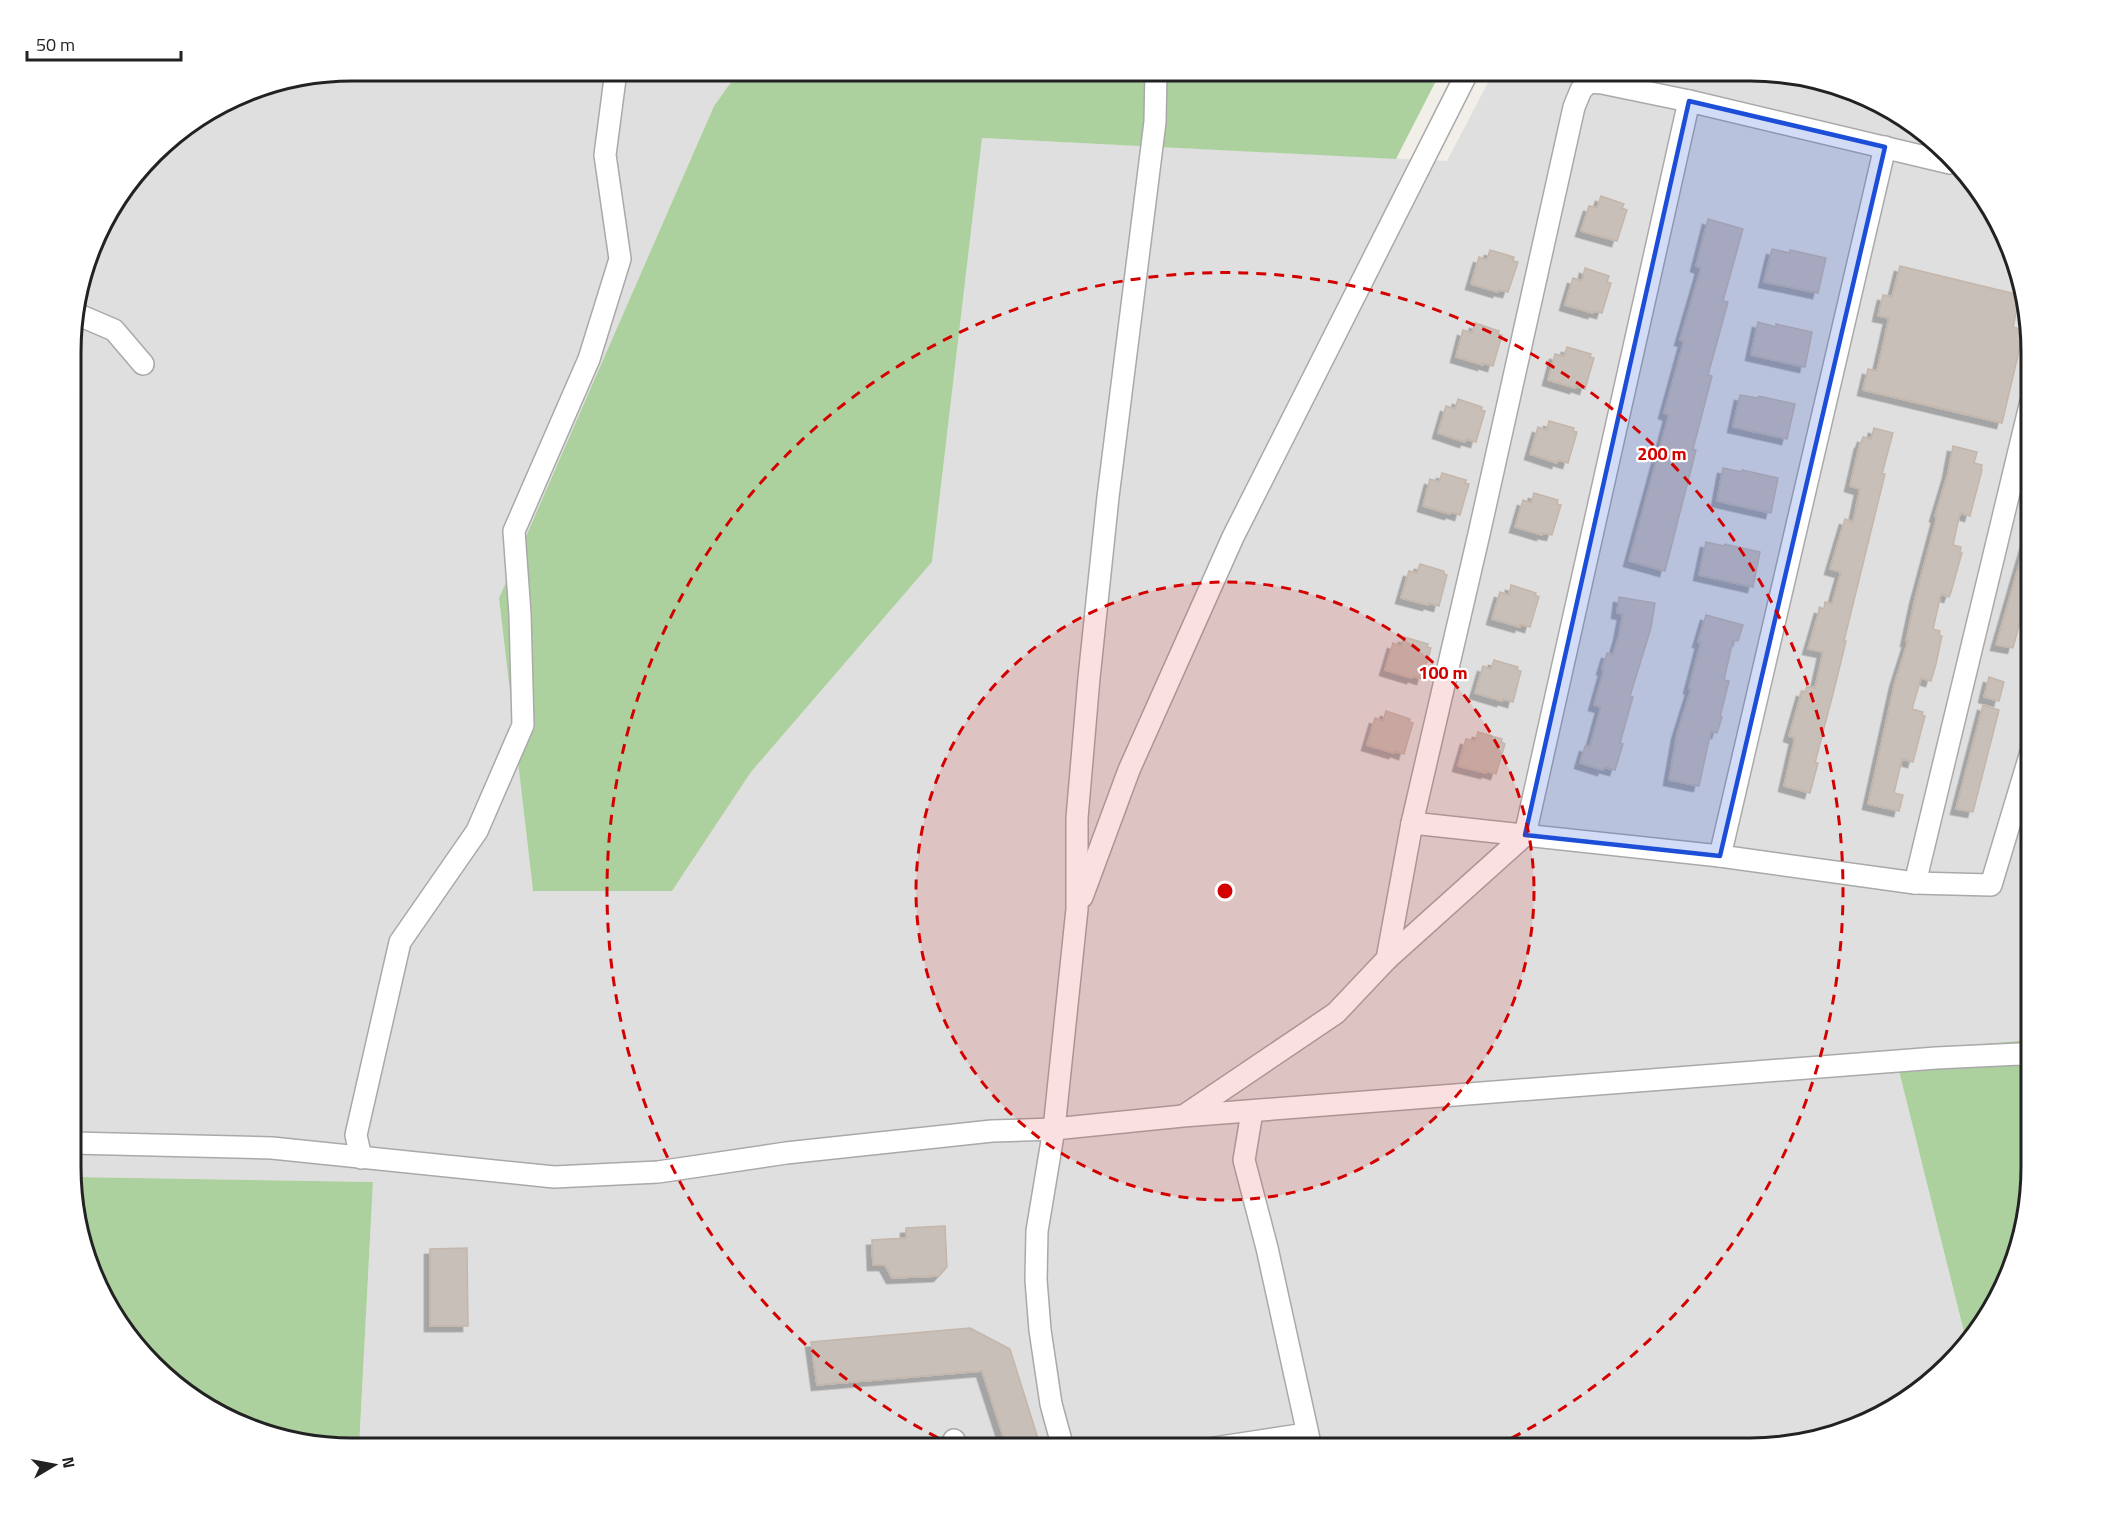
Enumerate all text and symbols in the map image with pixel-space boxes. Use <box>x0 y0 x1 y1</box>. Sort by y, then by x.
scale bar <box>27 24 182 62</box>
text: 50 m <box>36 31 75 58</box>
text: 200 m <box>1637 440 1687 467</box>
text: 100 m <box>1418 659 1468 686</box>
centre of rings <box>1215 881 1235 901</box>
north arrow <box>24 1435 84 1495</box>
text: N <box>56 1455 82 1470</box>

